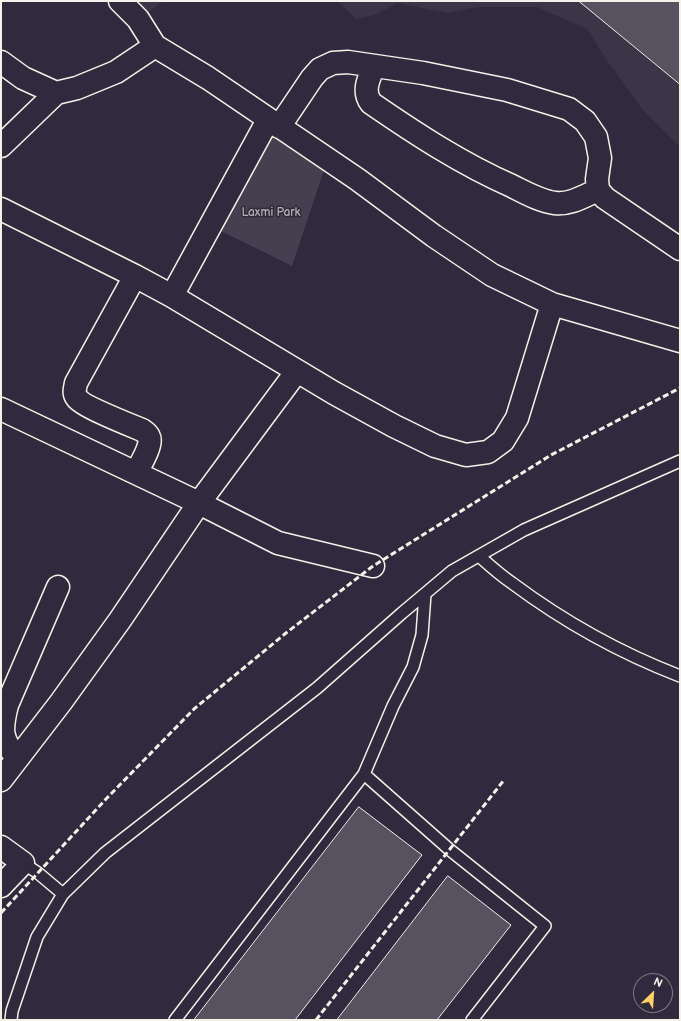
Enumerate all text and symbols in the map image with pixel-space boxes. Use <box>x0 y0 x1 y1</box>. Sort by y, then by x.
park label: Laxmi Park <box>242 206 300 220</box>
north arrow <box>633 973 673 1013</box>
text: N <box>651 975 664 990</box>

